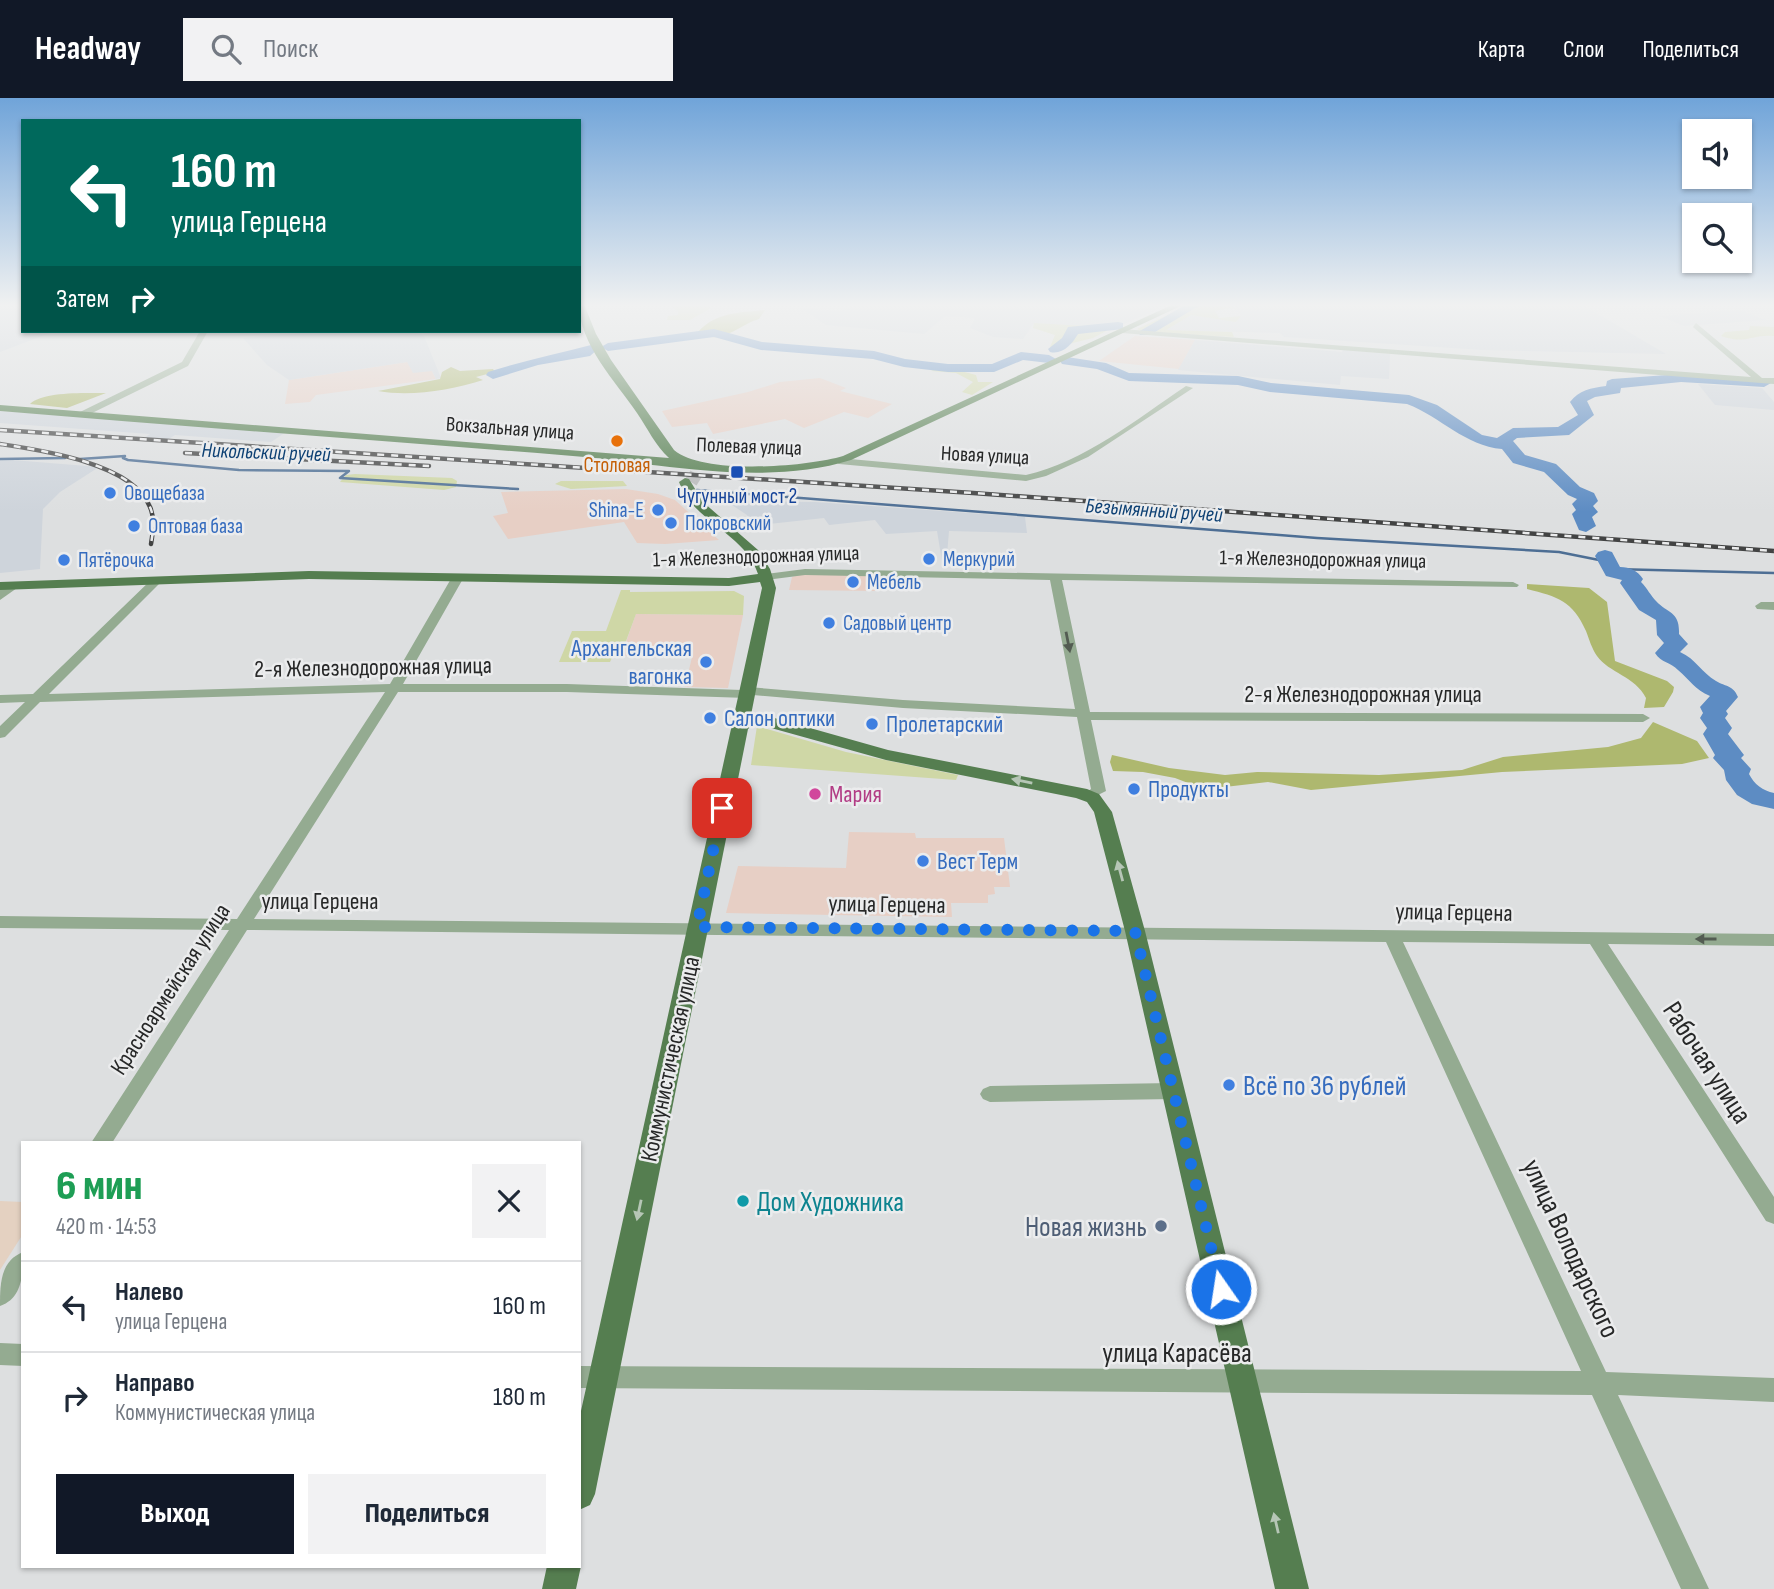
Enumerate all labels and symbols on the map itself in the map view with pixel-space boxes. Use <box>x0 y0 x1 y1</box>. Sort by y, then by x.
street label: Вокзальная улица <box>445 412 575 445</box>
street label: Полевая улица <box>696 432 802 461</box>
marker: Столовая <box>609 433 625 449</box>
water label: Никольский ручей <box>201 438 331 467</box>
street label: Новая улица <box>940 441 1030 470</box>
place label: Столовая <box>583 453 651 478</box>
marker: Чугунный мост 2 <box>729 464 745 480</box>
place label: Овощебаза <box>124 481 205 506</box>
place label: Чугунный мост 2 <box>677 484 797 509</box>
marker: Овощебаза <box>102 485 118 501</box>
water label: Безымянный ручей <box>1085 493 1224 528</box>
place label: Shina-E <box>589 498 644 523</box>
marker: Shina-E <box>650 502 666 518</box>
place label: Покровский <box>685 511 771 536</box>
place label: Оптовая база <box>148 514 243 539</box>
marker: Покровский <box>663 515 679 531</box>
marker: Оптовая база <box>126 518 142 534</box>
street label: 1-я Железнодорожная улица <box>652 540 860 573</box>
street label: 1-я Железнодорожная улица <box>1219 545 1426 574</box>
place label: Меркурий <box>943 547 1015 572</box>
place label: Пятёрочка <box>78 548 154 573</box>
marker: Меркурий <box>921 551 937 567</box>
marker: Пятёрочка <box>56 552 72 568</box>
place label: Мебель <box>867 570 922 595</box>
marker: Мебель <box>845 574 861 590</box>
place label: Садовый центр <box>843 611 952 636</box>
marker: Садовый центр <box>821 615 837 631</box>
one-way arrow <box>1063 631 1074 653</box>
place label: Архангельская вагонка <box>570 634 692 691</box>
street label: 2-я Железнодорожная улица <box>254 651 492 684</box>
marker: Архангельская вагонка <box>698 654 714 670</box>
street label: 2-я Железнодорожная улица <box>1244 680 1482 709</box>
place label: Салон оптики <box>724 704 835 733</box>
marker: Салон оптики <box>702 710 718 726</box>
place label: Пролетарский <box>886 710 1003 739</box>
marker: Пролетарский <box>864 716 880 732</box>
place label: Продукты <box>1148 775 1229 804</box>
one-way arrow <box>1011 776 1033 787</box>
pin <box>692 778 752 838</box>
place label: Мария <box>829 780 882 809</box>
marker: Продукты <box>1126 781 1142 797</box>
marker: Мария <box>807 786 823 802</box>
place label: Вест Терм <box>937 847 1018 876</box>
marker: Вест Терм <box>915 853 931 869</box>
one-way arrow <box>1114 860 1125 882</box>
street label: улица Герцена <box>261 887 379 916</box>
street label: улица Герцена <box>828 889 946 920</box>
street label: улица Герцена <box>1395 897 1513 928</box>
street label: Красноармейская улица <box>104 898 237 1080</box>
one-way arrow <box>1695 933 1717 945</box>
street label: Коммунистическая улица <box>635 954 706 1164</box>
street label: Рабочая улица <box>1655 996 1758 1130</box>
place label: Всё по 36 рублей <box>1243 1070 1406 1103</box>
marker: Всё по 36 рублей <box>1221 1077 1237 1093</box>
street label: улица Володарского <box>1515 1154 1626 1343</box>
place label: Дом Художника <box>757 1186 904 1219</box>
marker: Дом Художника <box>735 1193 751 1209</box>
one-way arrow <box>634 1199 645 1221</box>
place label: Новая жизнь <box>1025 1211 1147 1244</box>
marker: Новая жизнь <box>1153 1218 1169 1234</box>
position arrow <box>1184 1252 1258 1326</box>
street label: улица Карасёва <box>1102 1337 1252 1370</box>
one-way arrow <box>1270 1511 1281 1533</box>

